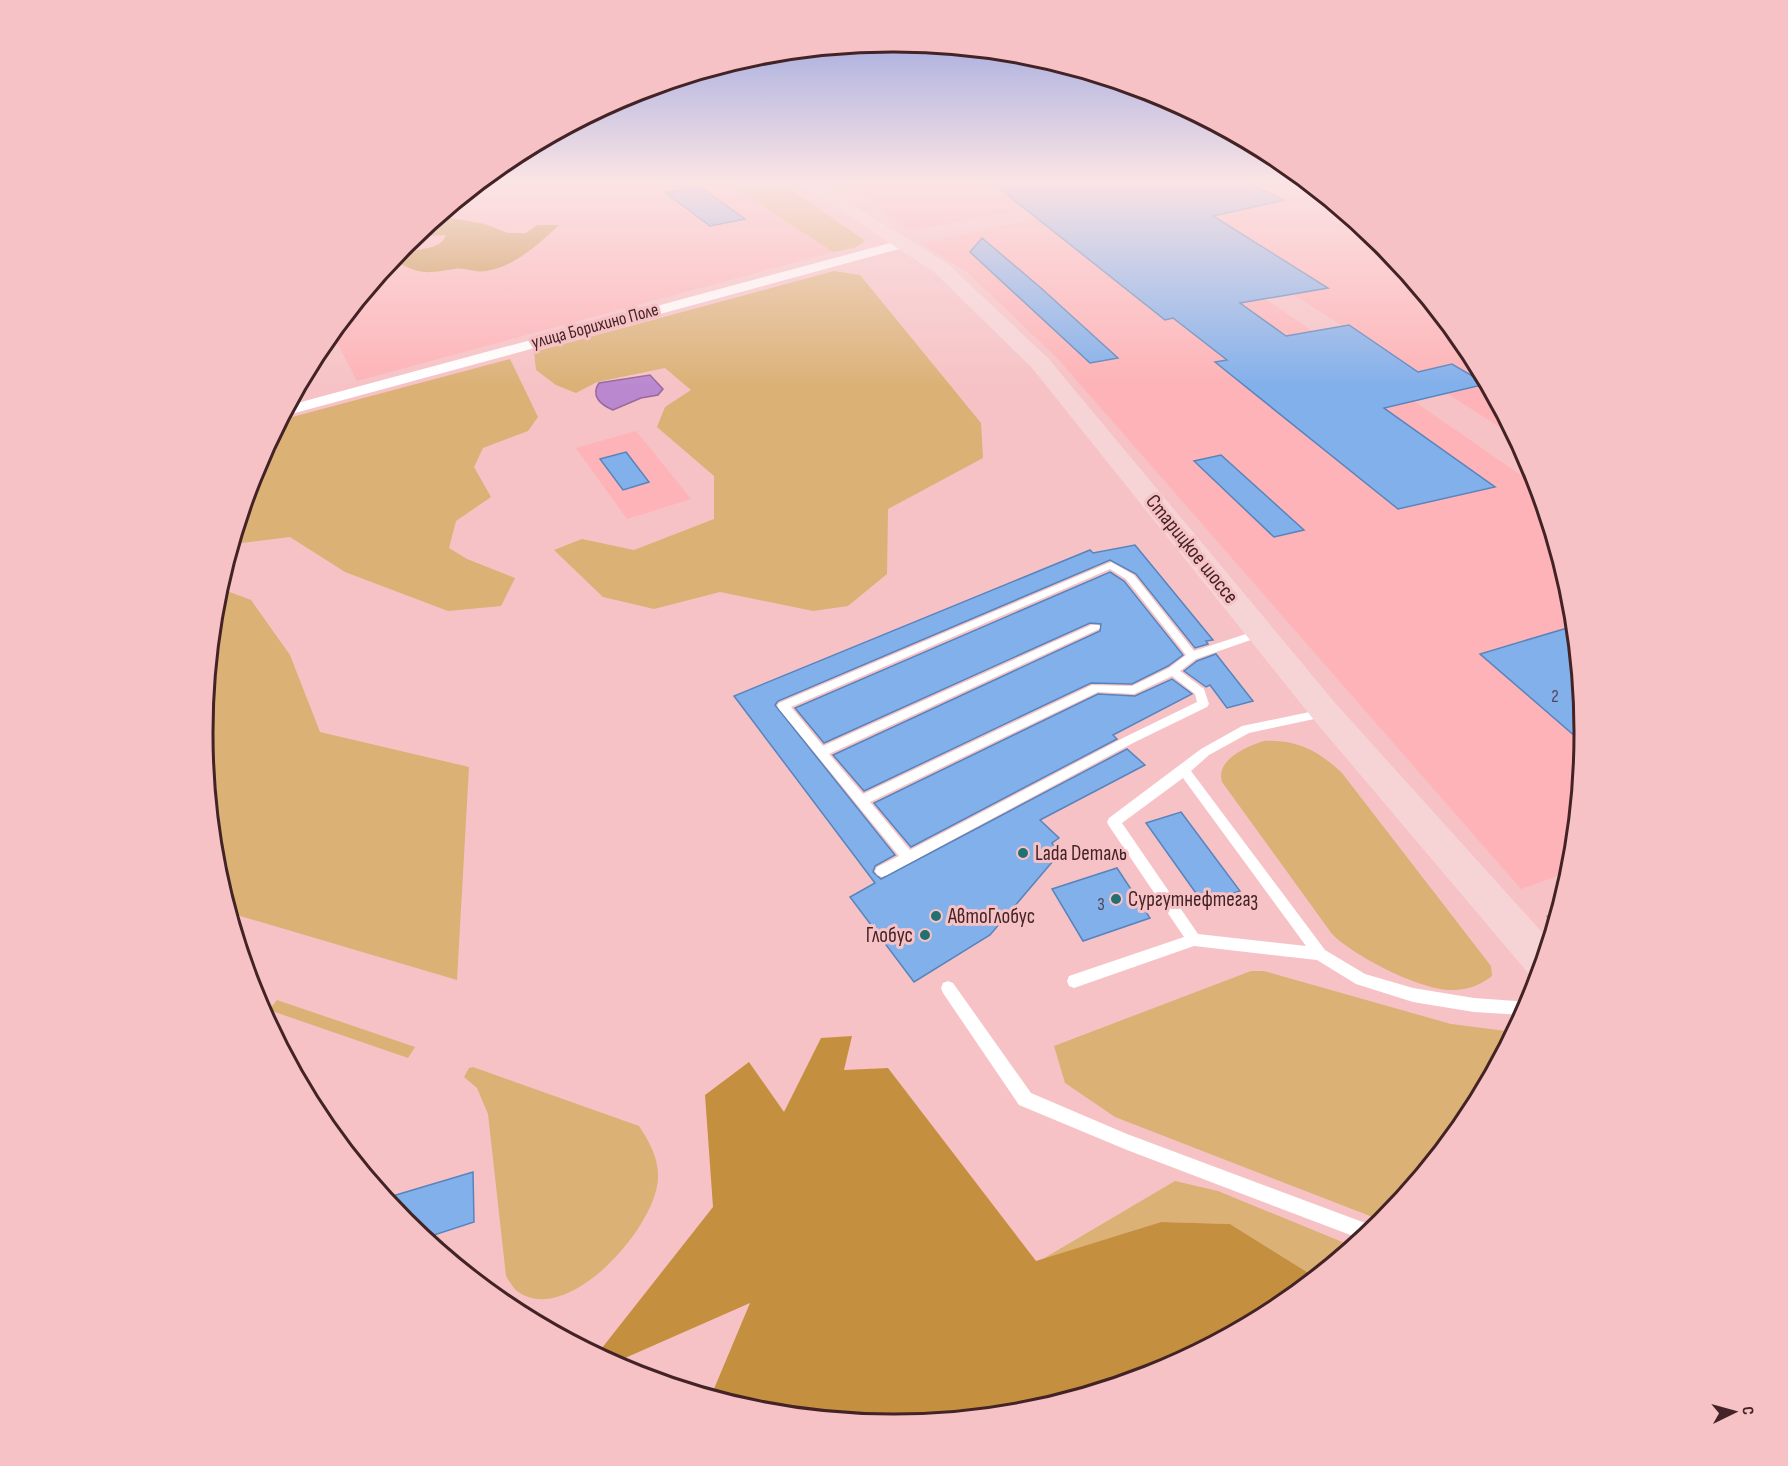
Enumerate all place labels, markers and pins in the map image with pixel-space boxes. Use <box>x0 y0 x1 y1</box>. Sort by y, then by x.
place label: Lada Dеталь <box>1035 841 1127 866</box>
marker: Lada Dеталь <box>1016 846 1030 860</box>
place label: Сургутнефтегаз <box>1128 887 1258 912</box>
marker: Сургутнефтегаз <box>1109 892 1123 906</box>
place label: АвтоГлобус <box>947 904 1035 929</box>
marker: АвтоГлобус <box>929 909 943 923</box>
place label: Глобус <box>866 923 913 948</box>
marker: Глобус <box>918 928 932 942</box>

